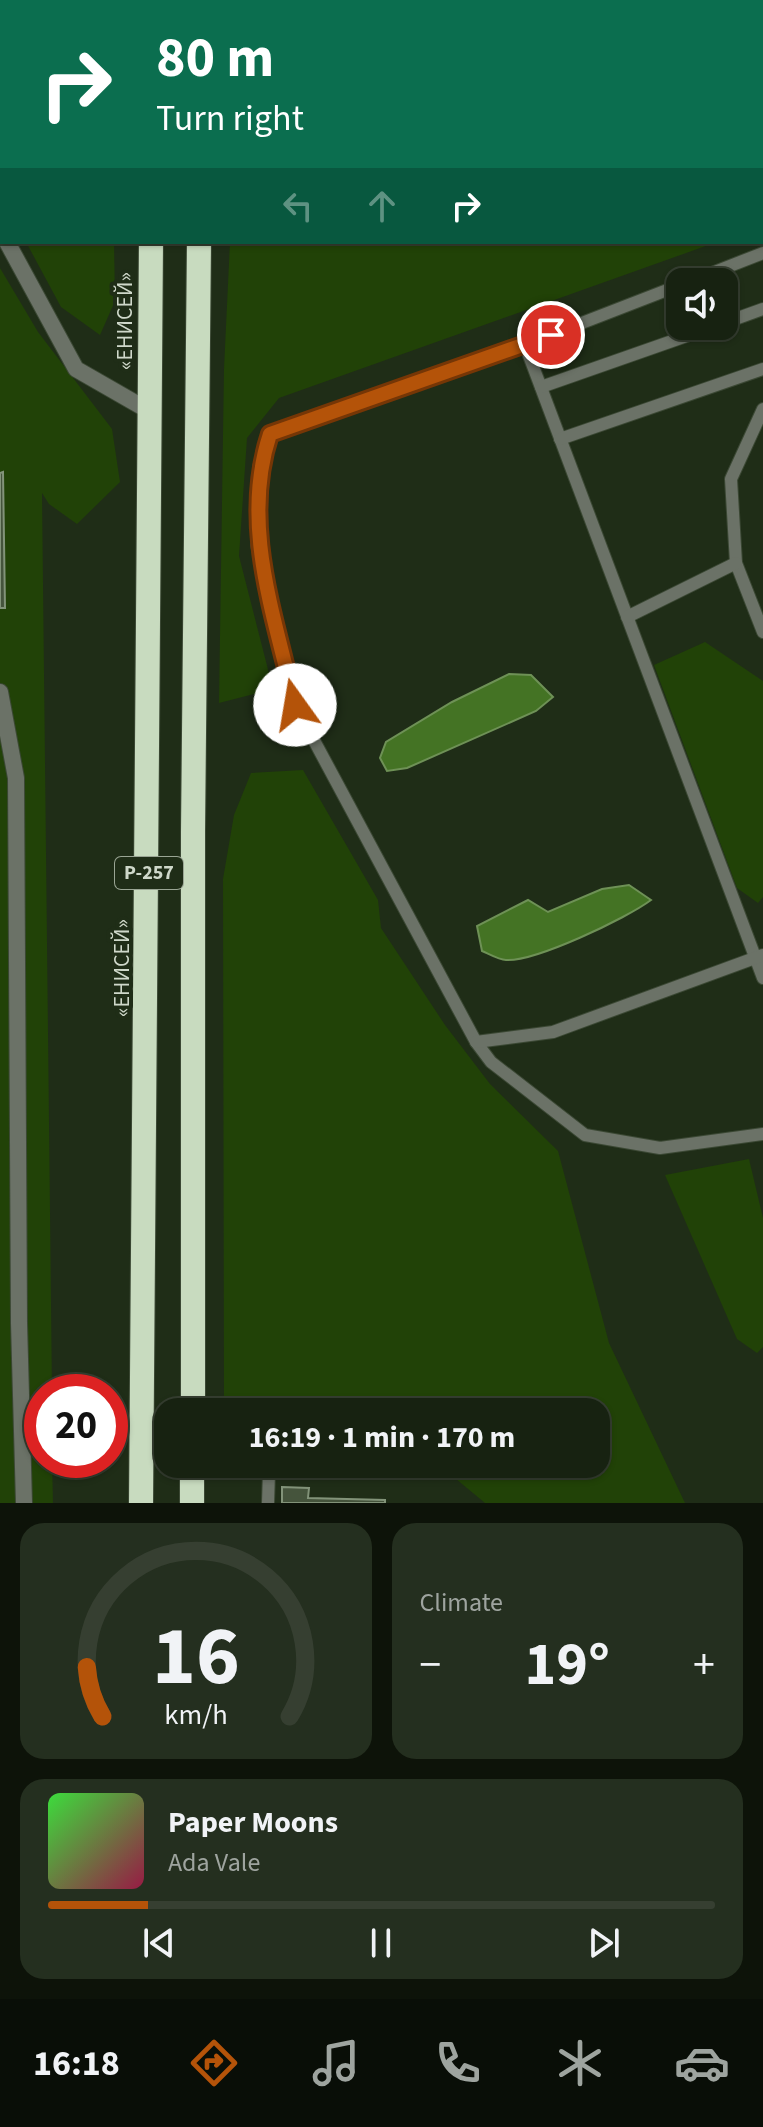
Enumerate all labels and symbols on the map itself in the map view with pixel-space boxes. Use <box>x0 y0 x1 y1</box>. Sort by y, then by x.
street label: «ЕНИСЕЙ» <box>109 272 141 370</box>
pin <box>517 301 585 369</box>
position arrow <box>253 663 337 747</box>
road number: Р-257 <box>115 857 183 889</box>
street label: «ЕНИСЕЙ» <box>106 919 138 1017</box>
speed limit sign: 20 <box>24 1374 128 1478</box>

